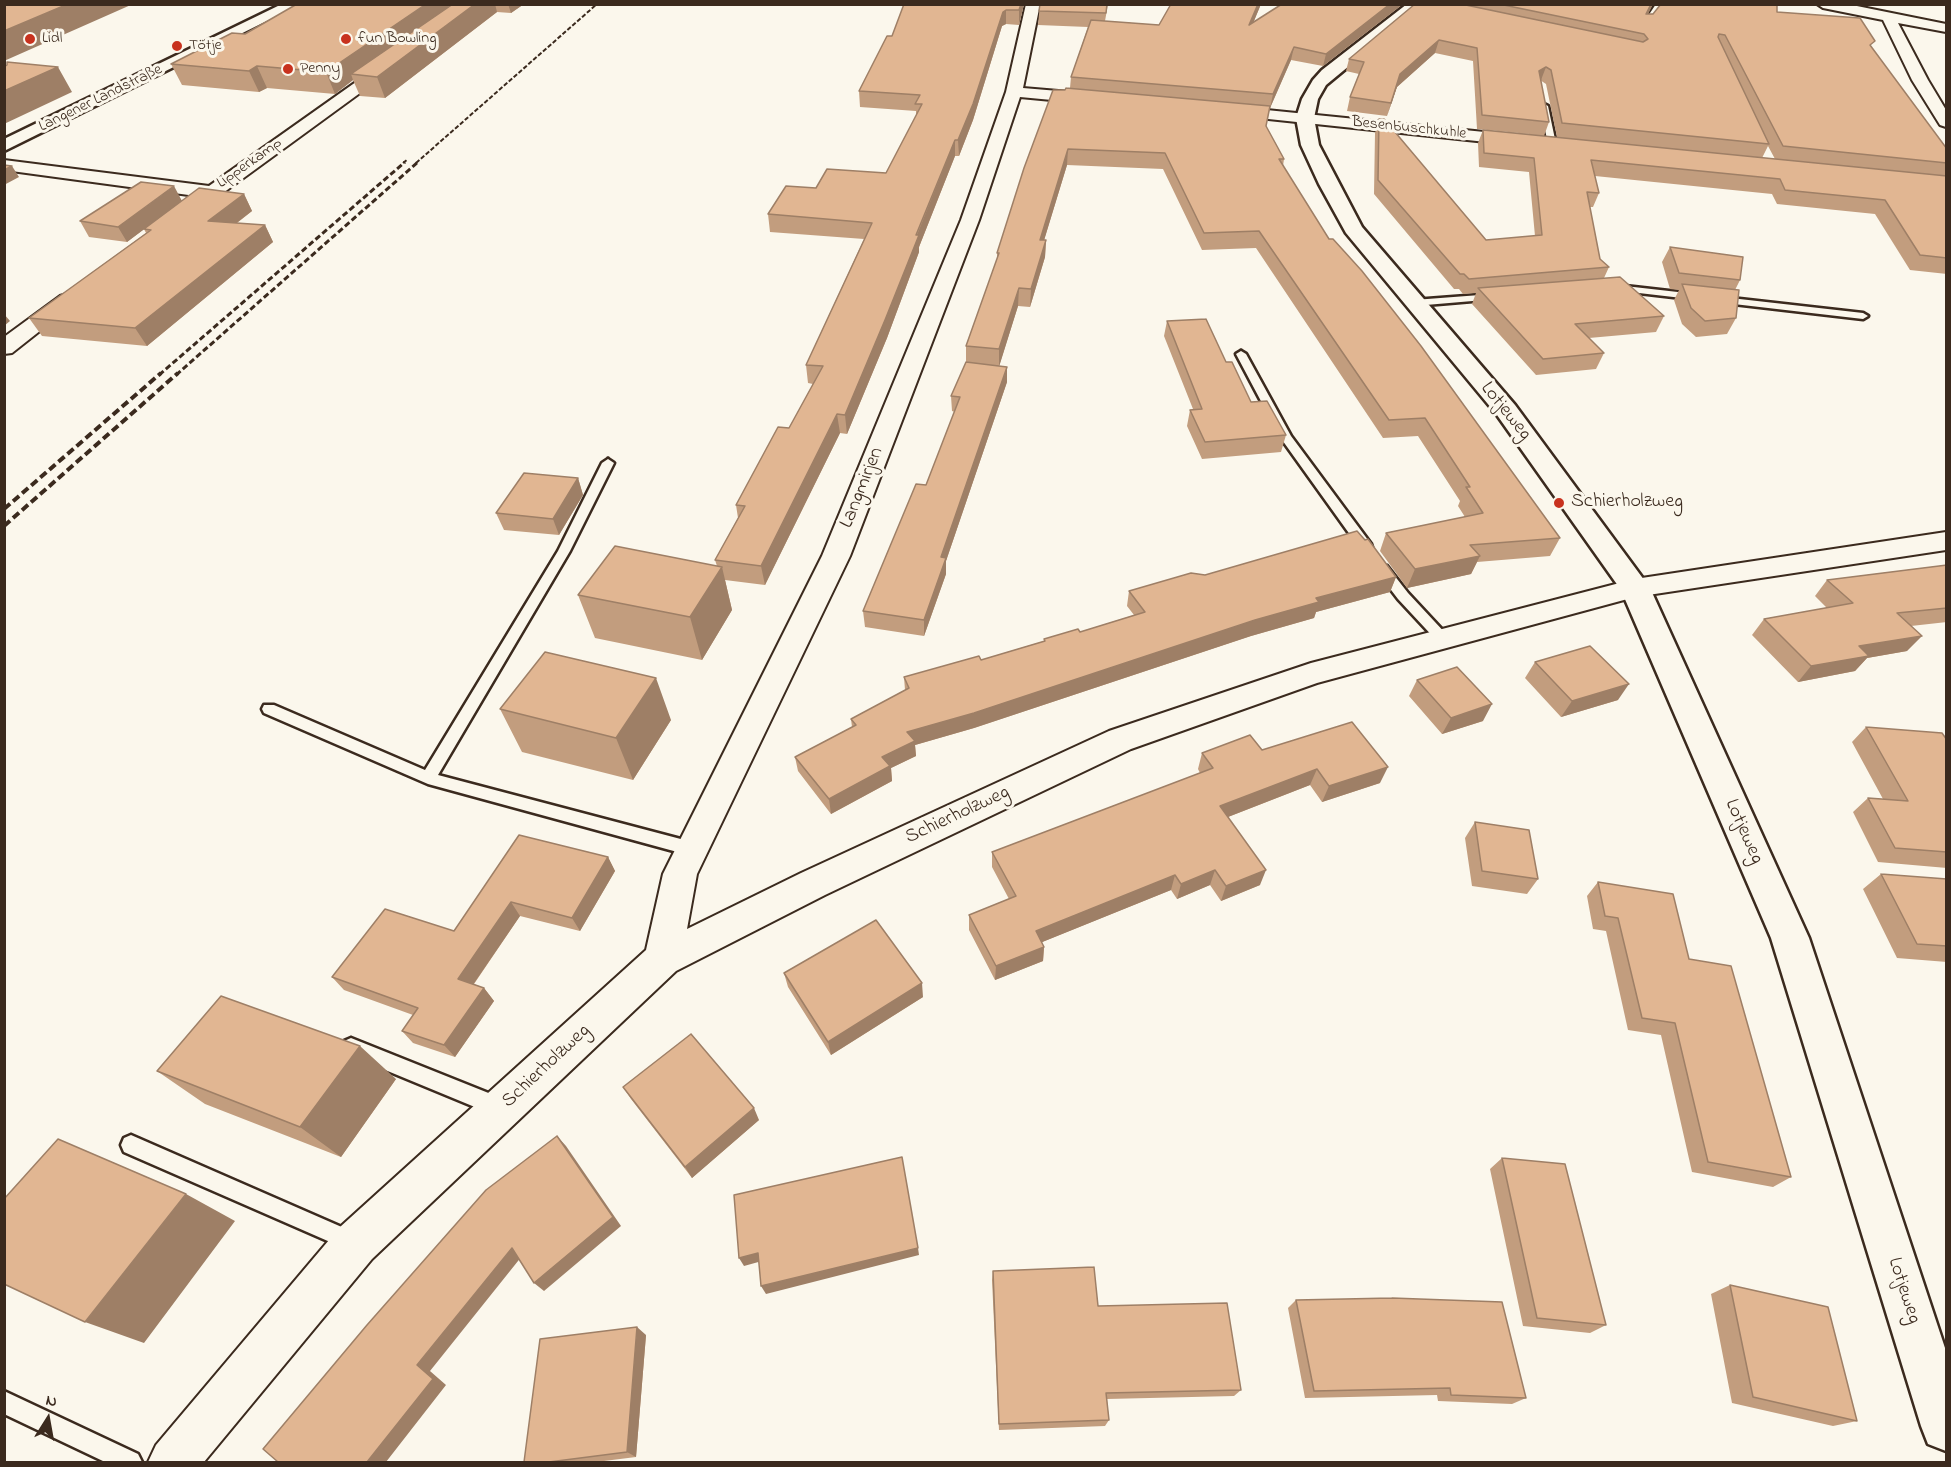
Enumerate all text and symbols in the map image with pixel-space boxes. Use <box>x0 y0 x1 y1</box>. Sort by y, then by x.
place label: Lidl <box>42 29 62 49</box>
place label: fun Bowling <box>358 29 436 49</box>
marker: Lidl <box>23 32 37 46</box>
marker: fun Bowling <box>339 32 353 46</box>
place label: Tötje <box>189 36 222 56</box>
marker: Tötje <box>170 39 184 53</box>
place label: Penny <box>300 59 340 79</box>
street label: Langener Landstraße <box>36 61 166 137</box>
marker: Penny <box>281 62 295 76</box>
street label: Besenbuschkuhle <box>1351 113 1467 145</box>
street label: Lipperkamp <box>214 135 286 193</box>
street label: Lotjeweg <box>1474 378 1536 446</box>
street label: Langmirjen <box>836 444 890 532</box>
place label: Schierholzweg <box>1571 491 1683 515</box>
marker: Schierholzweg <box>1552 496 1566 510</box>
street label: Schierholzweg <box>902 781 1014 851</box>
street label: Lotjeweg <box>1718 796 1768 868</box>
street label: Schierholzweg <box>498 1020 596 1114</box>
street label: Lotjeweg <box>1881 1255 1925 1327</box>
north arrow <box>18 1389 78 1449</box>
text: N <box>44 1389 59 1414</box>

